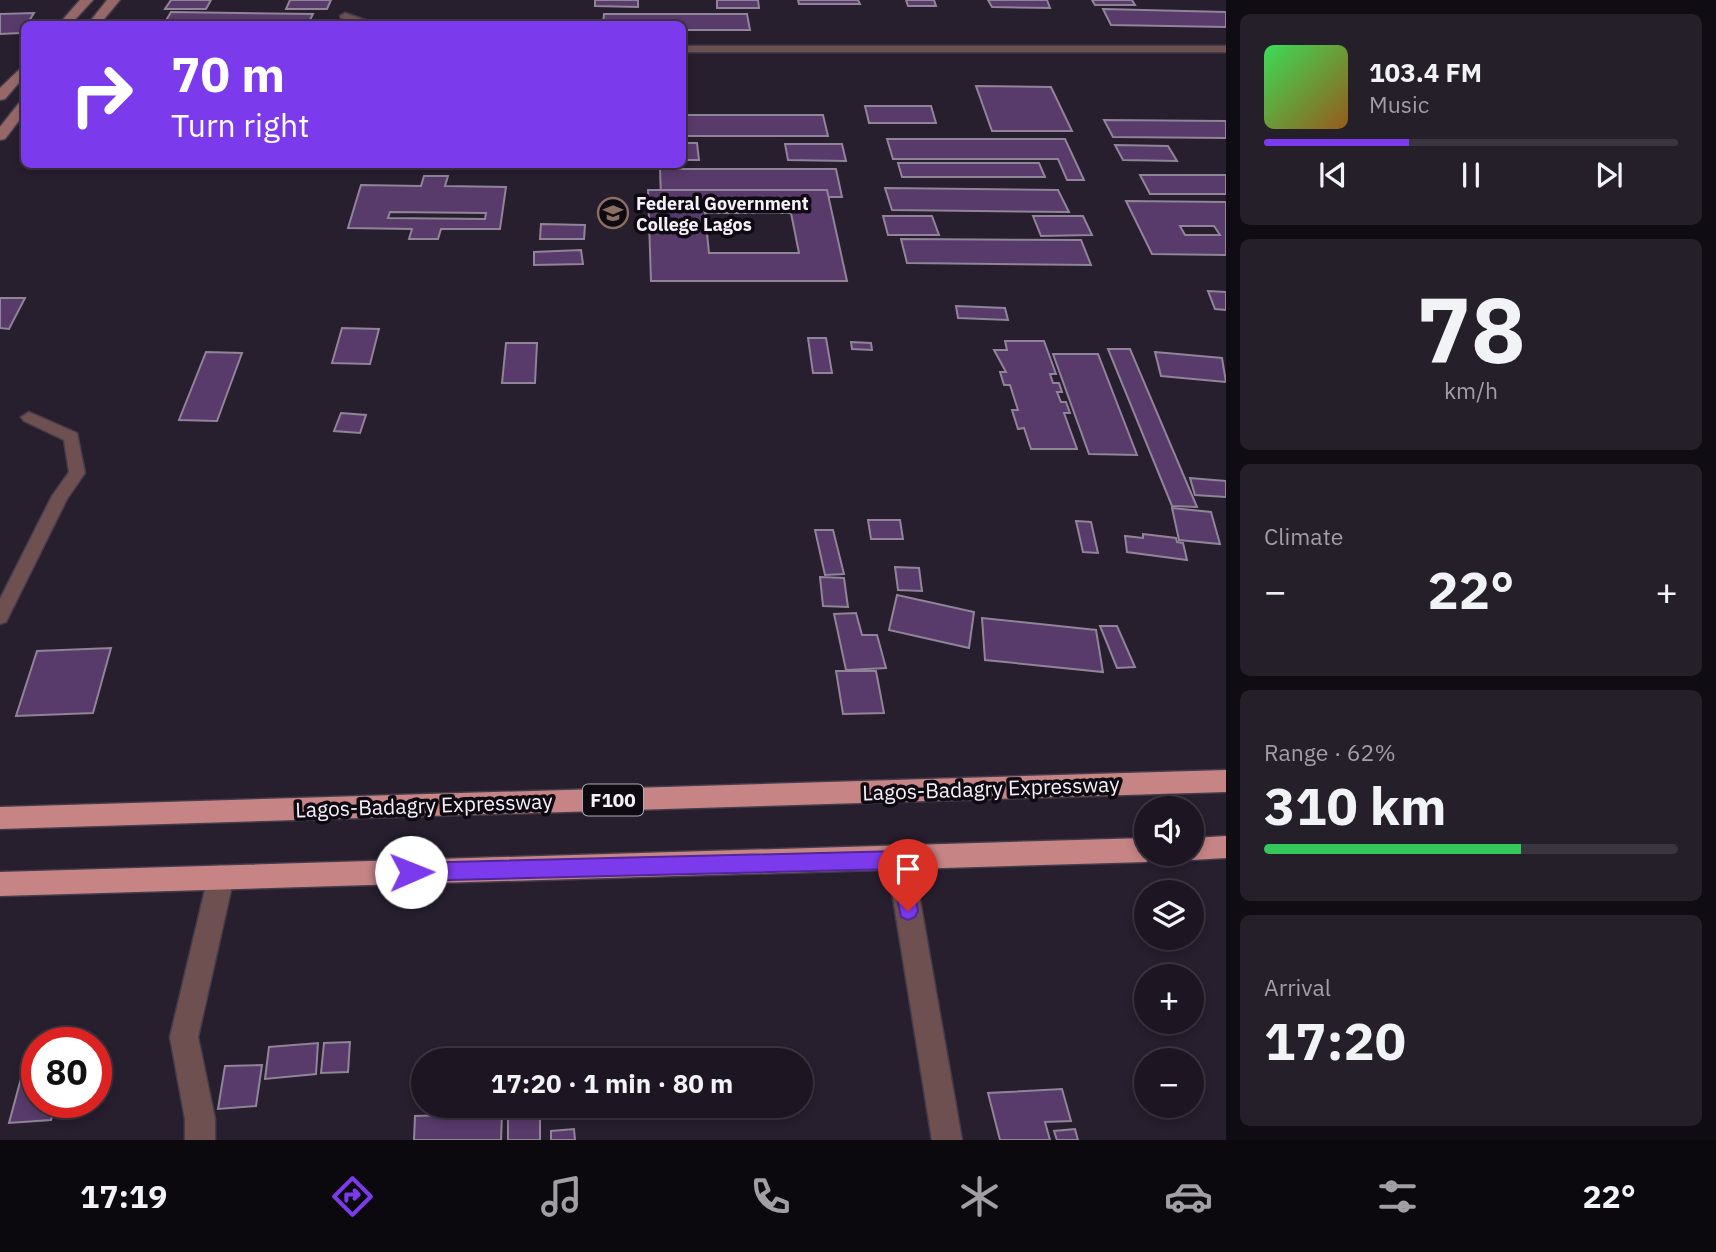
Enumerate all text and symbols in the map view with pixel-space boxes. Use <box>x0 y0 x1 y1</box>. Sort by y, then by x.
text: 70 m <box>171 42 285 105</box>
icon: right <box>56 49 147 140</box>
text: 103.4 FM <box>1369 55 1482 89</box>
text: Music <box>1369 89 1429 119</box>
text: Turn right <box>171 104 309 146</box>
icon: previous <box>1314 156 1352 194</box>
icon: pause <box>1452 156 1490 194</box>
icon: next <box>1590 156 1628 194</box>
place label: Federal Government College Lagos <box>636 192 809 236</box>
school or university icon: Federal Government College Lagos <box>596 196 630 230</box>
text: 78 <box>1416 270 1526 388</box>
text: km/h <box>1444 375 1498 405</box>
text: Climate <box>1264 521 1343 551</box>
text: 22° <box>1428 556 1514 623</box>
text: − <box>1264 566 1287 615</box>
text: + <box>1655 566 1678 615</box>
text: Range · 62% <box>1264 737 1396 767</box>
street label: Lagos-Badagry Expressway <box>862 769 1121 806</box>
text: 310 km <box>1264 772 1446 839</box>
road number: F100 <box>583 785 643 816</box>
street label: Lagos-Badagry Expressway <box>295 786 554 823</box>
map controls <box>1134 796 1204 1118</box>
button: sound <box>1134 796 1204 866</box>
position arrow <box>374 835 448 909</box>
pin <box>878 839 938 911</box>
icon: arrive <box>889 850 927 888</box>
button: layers <box>1134 880 1204 950</box>
button: + <box>1134 964 1204 1034</box>
text: Arrival <box>1264 972 1331 1002</box>
text: 17:20 <box>1264 1007 1406 1074</box>
speed limit sign: 80 <box>21 1027 112 1118</box>
button: − <box>1134 1048 1204 1118</box>
text: 17:20 · 1 min · 80 m <box>491 1066 733 1100</box>
icon: directions <box>328 1172 377 1221</box>
icon: music <box>537 1172 586 1221</box>
icon: phone <box>746 1172 795 1221</box>
icon: climate <box>955 1172 1004 1221</box>
icon: car <box>1164 1172 1213 1221</box>
icon: filters <box>1373 1172 1422 1221</box>
text: 17:19 <box>80 1175 167 1217</box>
text: 22° <box>1582 1175 1636 1217</box>

